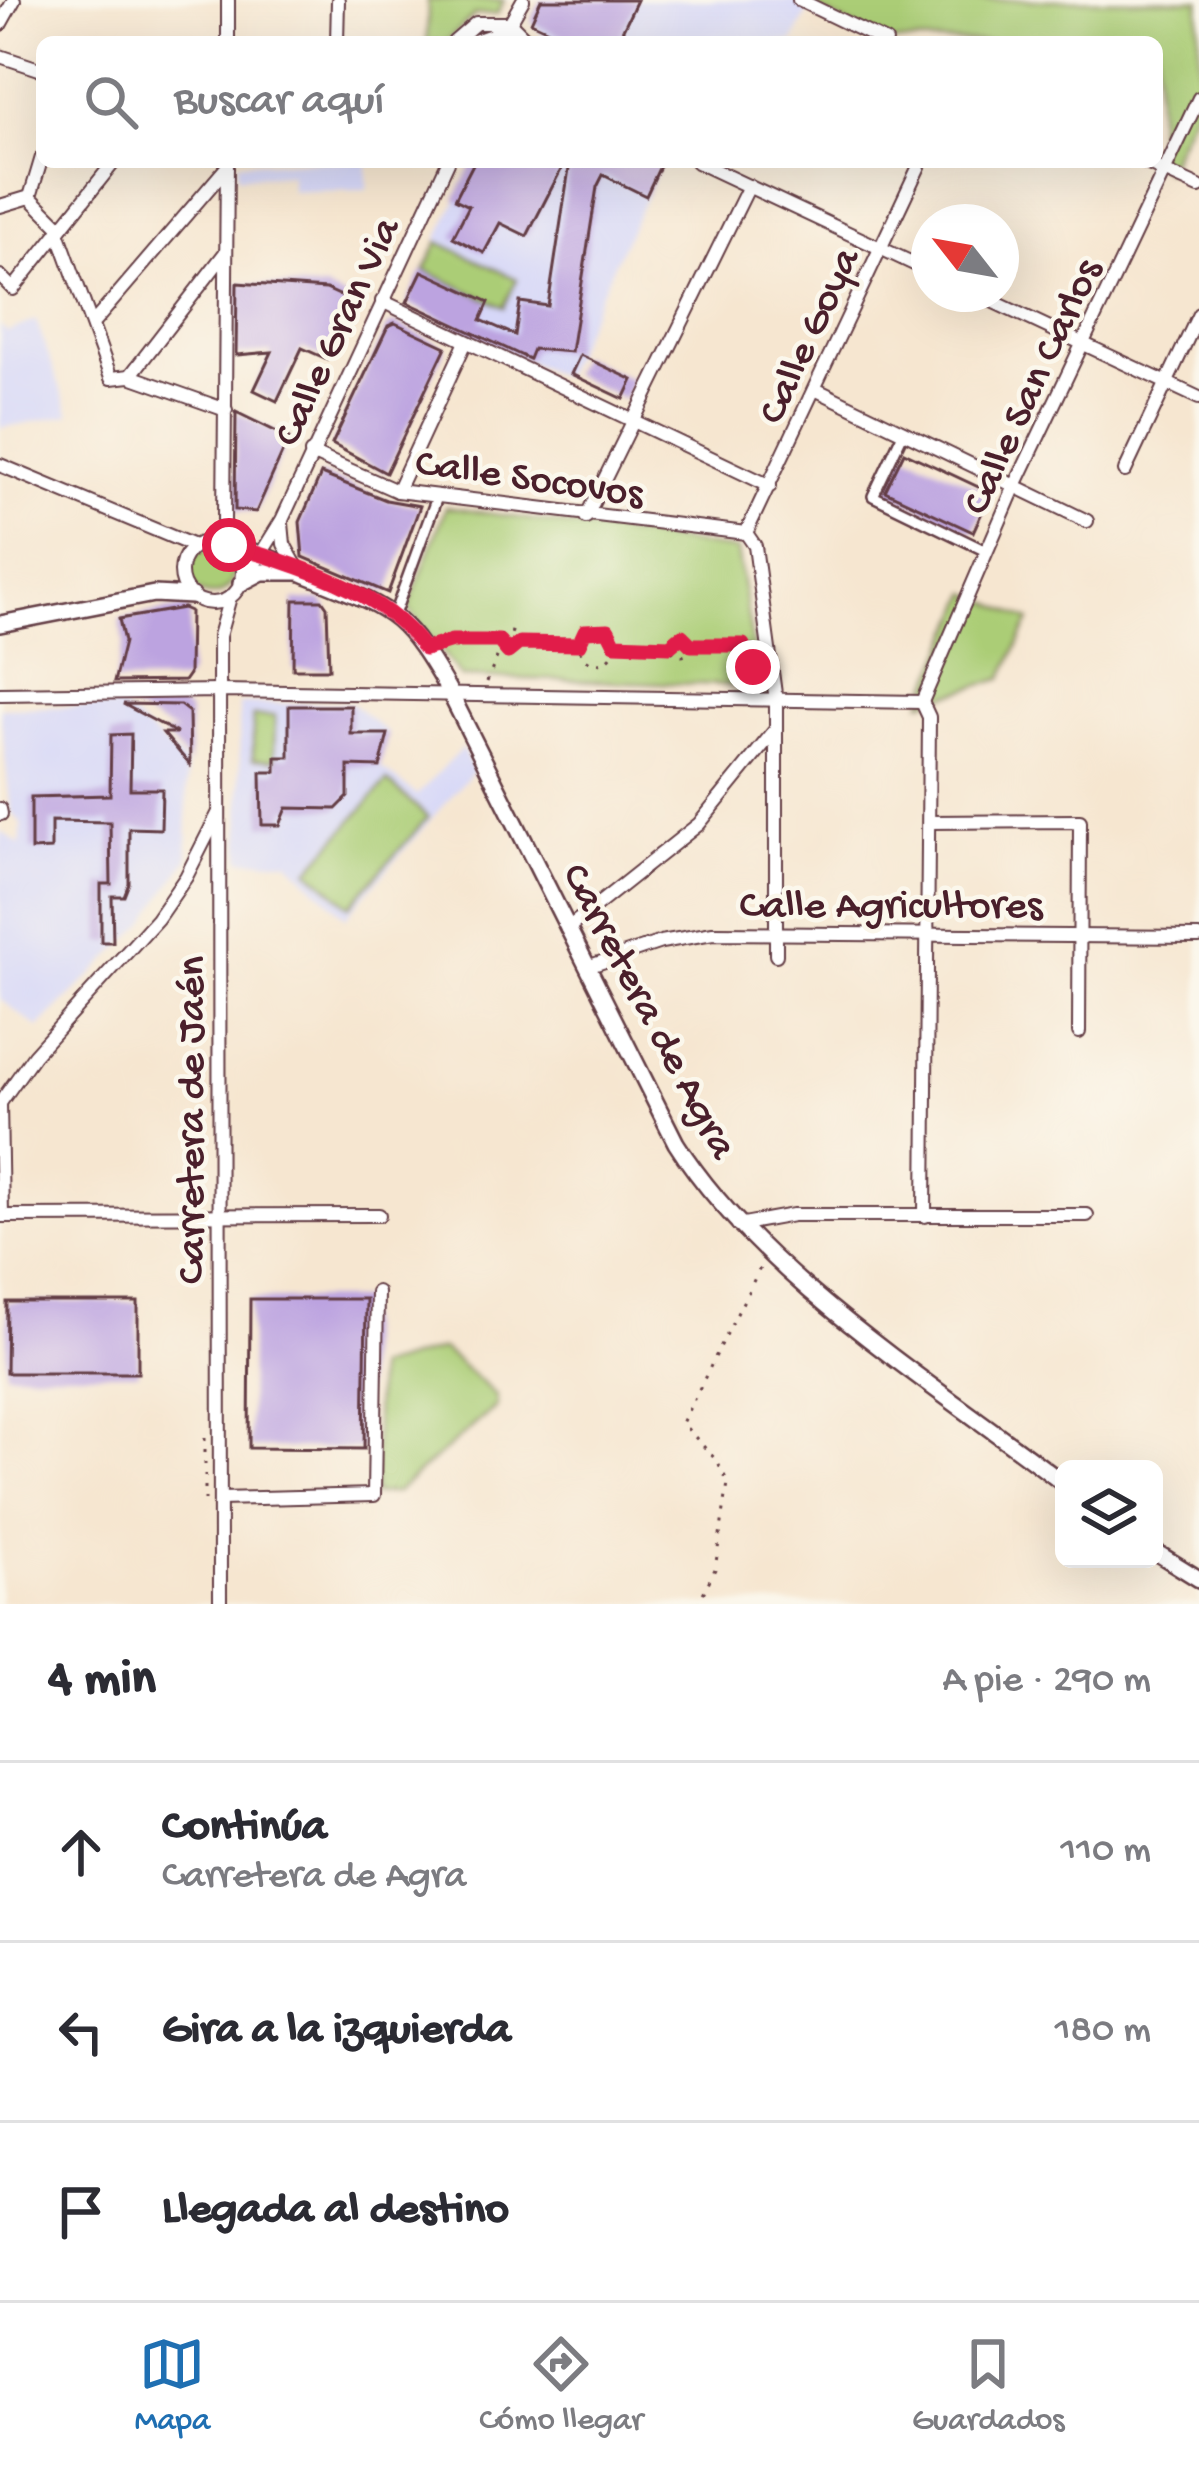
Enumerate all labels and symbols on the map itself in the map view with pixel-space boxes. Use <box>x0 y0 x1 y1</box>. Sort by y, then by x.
north arrow <box>911 204 1019 312</box>
street label: Calle Gran Via <box>265 210 415 455</box>
street label: Calle Goya <box>750 240 875 433</box>
street label: Calle San Carlos <box>954 251 1116 524</box>
street label: Calle Socovos <box>412 441 647 522</box>
route start <box>202 518 256 572</box>
route end <box>726 640 780 694</box>
street label: Carretera de Agra <box>548 856 746 1170</box>
street label: Calle Agricultores <box>739 884 1044 933</box>
street label: Carretera de Jaén <box>170 956 219 1284</box>

